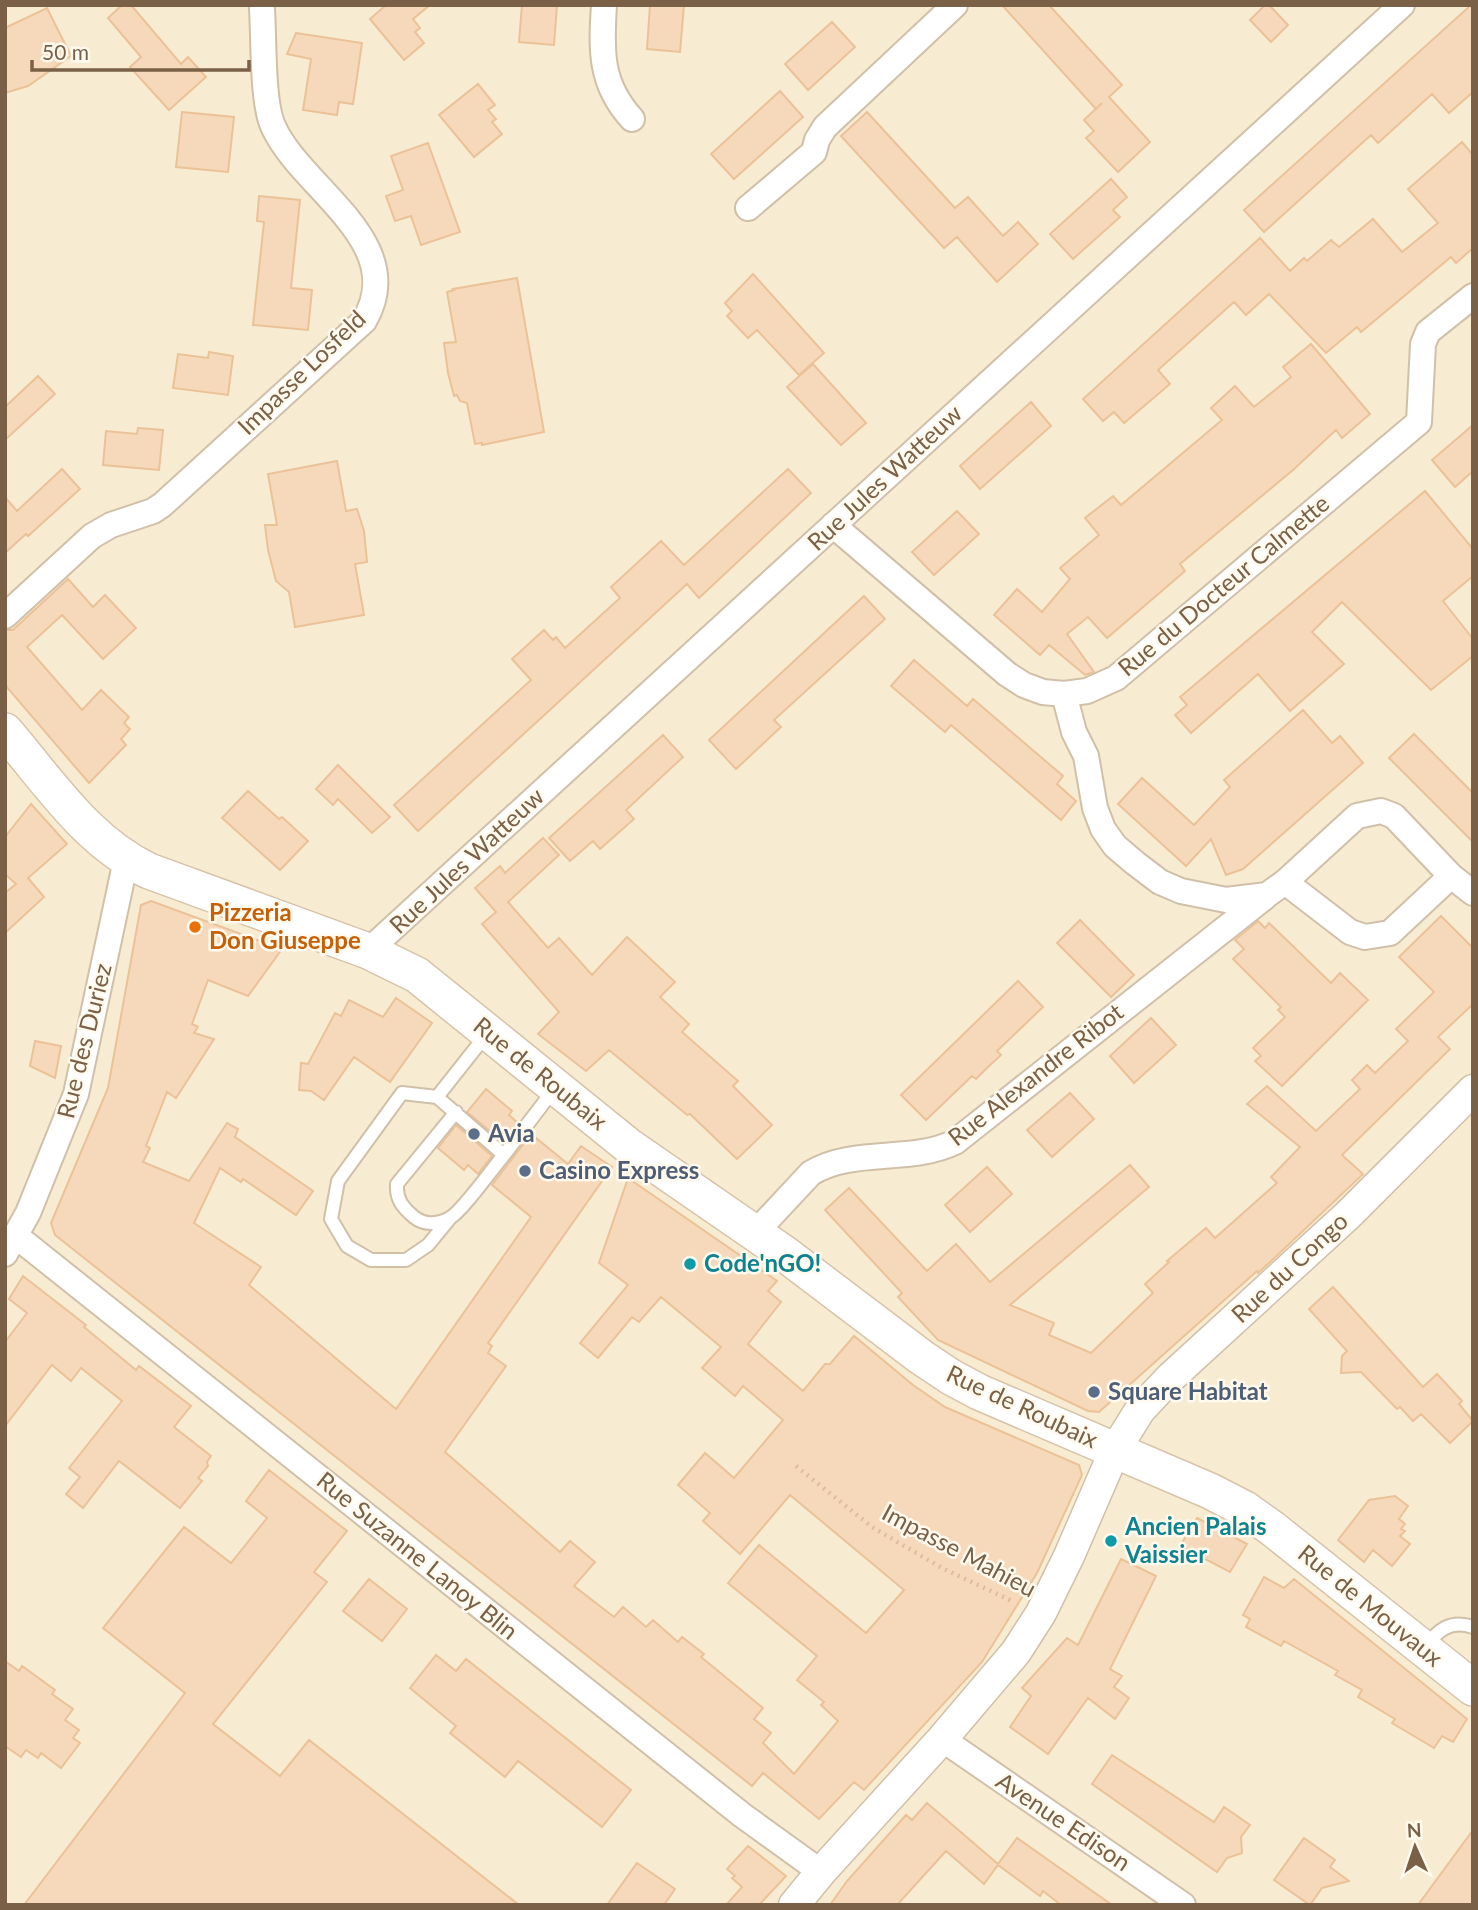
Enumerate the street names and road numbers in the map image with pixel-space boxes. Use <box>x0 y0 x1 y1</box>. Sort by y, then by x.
street label: Impasse Losfeld <box>231 304 371 440</box>
street label: Rue Jules Watteuw <box>801 398 967 556</box>
street label: Rue du Docteur Calmette <box>1112 488 1335 682</box>
street label: Rue Jules Watteuw <box>383 781 549 939</box>
street label: Rue des Duriez <box>50 960 117 1121</box>
street label: Rue Alexandre Ribot <box>942 996 1129 1151</box>
street label: Rue de Roubaix <box>468 1010 614 1136</box>
street label: Rue du Congo <box>1225 1206 1353 1328</box>
street label: Rue de Roubaix <box>942 1358 1103 1453</box>
street label: Rue Suzanne Lanoy Blin <box>312 1465 524 1645</box>
street label: Impasse Mahieu <box>878 1497 1042 1602</box>
street label: Rue de Mouvaux <box>1293 1538 1449 1672</box>
street label: Avenue Edison <box>991 1765 1136 1876</box>

